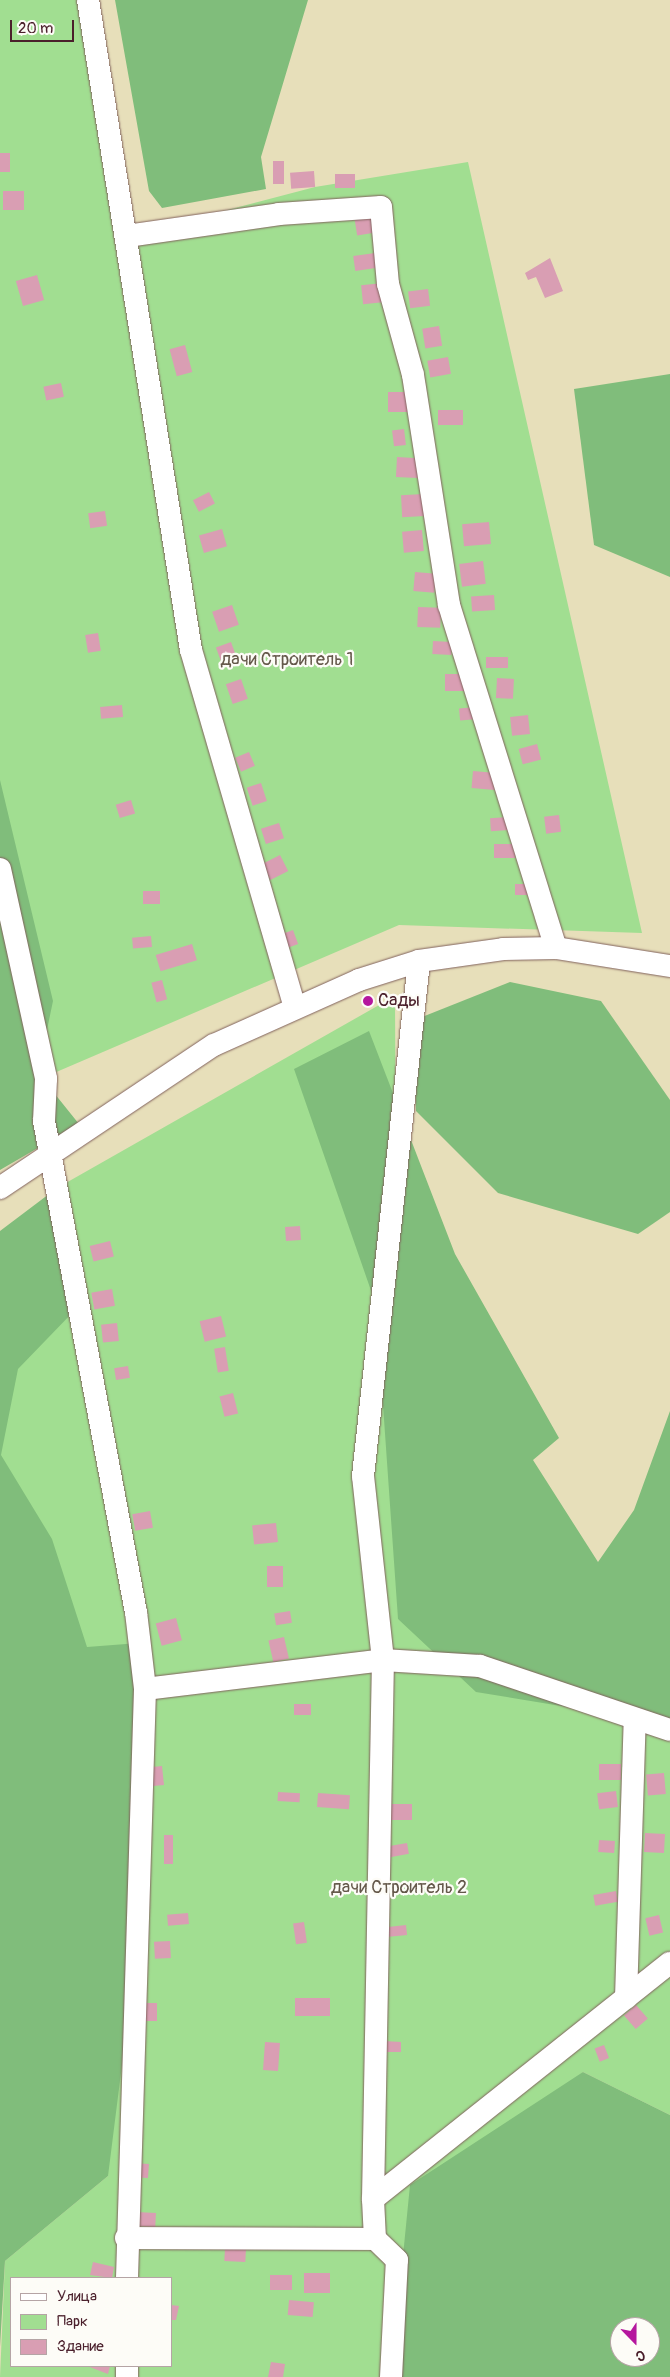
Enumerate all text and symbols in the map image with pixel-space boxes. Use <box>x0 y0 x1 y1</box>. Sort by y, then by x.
scale bar <box>12 10 76 42</box>
text: 20 m <box>18 19 53 38</box>
park label: дачи Строитель 1 <box>220 649 354 671</box>
place label: Сады <box>378 990 420 1012</box>
marker: Сады <box>362 995 374 1007</box>
park label: дачи Строитель 2 <box>331 1877 467 1899</box>
legend <box>10 2277 172 2367</box>
text: Улица <box>57 2287 97 2306</box>
text: Парк <box>57 2312 88 2331</box>
north arrow <box>610 2317 660 2367</box>
text: Здание <box>57 2337 104 2356</box>
text: С <box>633 2346 648 2365</box>

